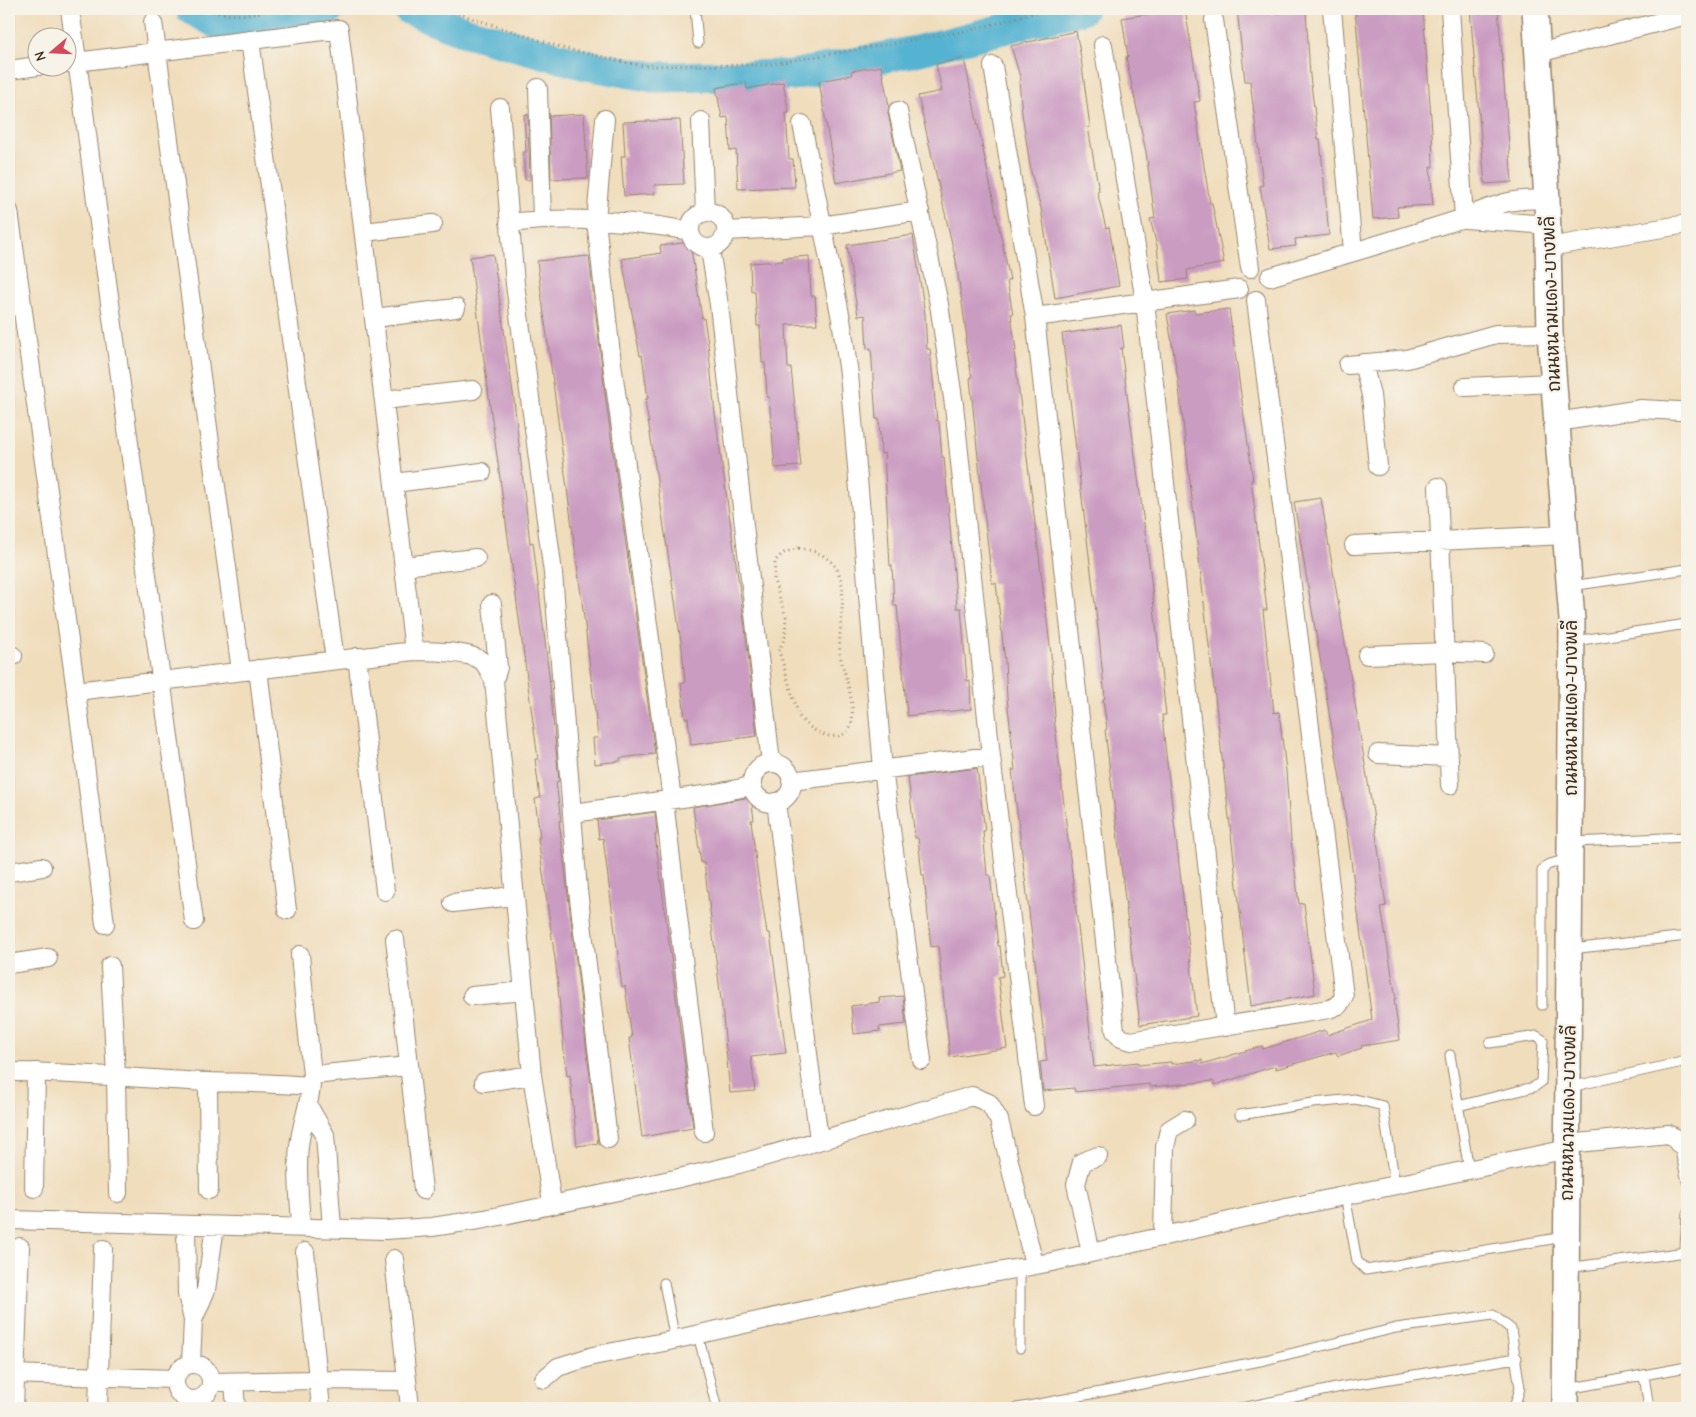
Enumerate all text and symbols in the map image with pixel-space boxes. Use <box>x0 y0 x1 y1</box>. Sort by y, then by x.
north arrow <box>28 28 78 78</box>
text: N <box>31 49 50 63</box>
street label: ถนนหนามแดง-บางพลี <box>1536 216 1565 392</box>
street label: ถนนหนามแดง-บางพลี <box>1559 620 1582 796</box>
street label: ถนนหนามแดง-บางพลี <box>1554 1025 1581 1201</box>

